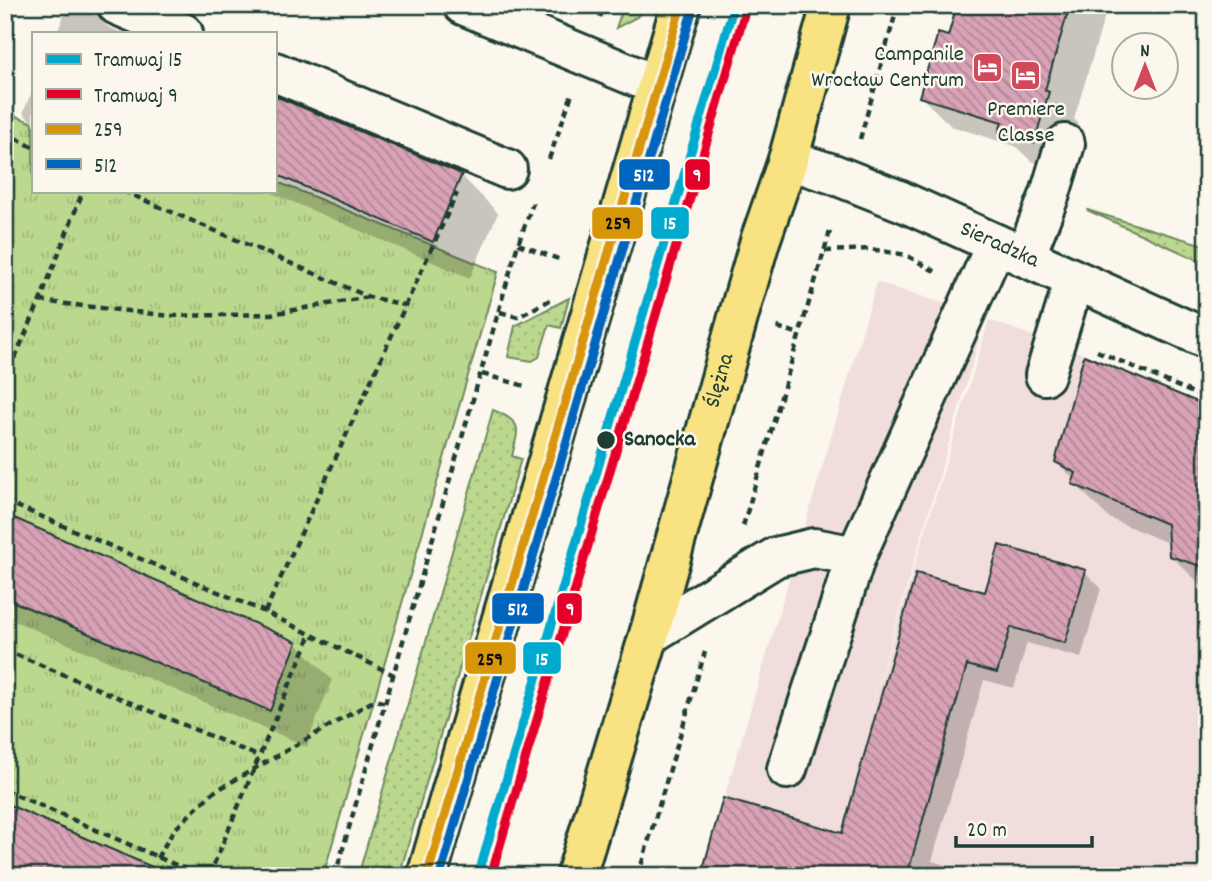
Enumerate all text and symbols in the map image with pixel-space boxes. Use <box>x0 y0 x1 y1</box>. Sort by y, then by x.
legend <box>32 32 276 192</box>
north arrow <box>1110 32 1180 102</box>
place label: Campanile Wrocław Centrum <box>811 39 964 98</box>
text: N <box>1140 39 1150 66</box>
text: Tramwaj 15 <box>94 47 182 77</box>
hotel icon: Campanile Wrocław Centrum <box>970 51 1004 85</box>
hotel icon: Premiere Classe <box>1009 59 1043 93</box>
text: Tramwaj 9 <box>94 83 178 113</box>
place label: Premiere Classe <box>987 94 1065 153</box>
text: 259 <box>94 117 123 147</box>
text: 512 <box>94 153 118 183</box>
line badge: 512 <box>618 158 671 191</box>
line badge: 9 <box>684 158 711 191</box>
text: 512 <box>633 164 655 191</box>
text: 9 <box>693 164 701 191</box>
line badge: 259 <box>591 206 644 240</box>
line badge: 15 <box>650 206 690 240</box>
text: 259 <box>605 212 631 239</box>
text: 15 <box>664 212 677 239</box>
street label: Sieradzka <box>954 213 1045 278</box>
street label: Ślężna <box>697 348 744 412</box>
place label: Sanocka <box>624 424 696 457</box>
marker: Sanocka <box>595 429 617 451</box>
line badge: 512 <box>491 592 545 625</box>
line badge: 9 <box>556 592 583 625</box>
text: 512 <box>507 598 529 625</box>
text: 9 <box>566 598 574 625</box>
line badge: 259 <box>464 641 517 675</box>
line badge: 15 <box>522 641 562 675</box>
text: 259 <box>477 648 503 675</box>
text: 15 <box>536 648 549 675</box>
scale bar <box>956 804 1093 848</box>
text: 20 m <box>967 817 1007 847</box>

